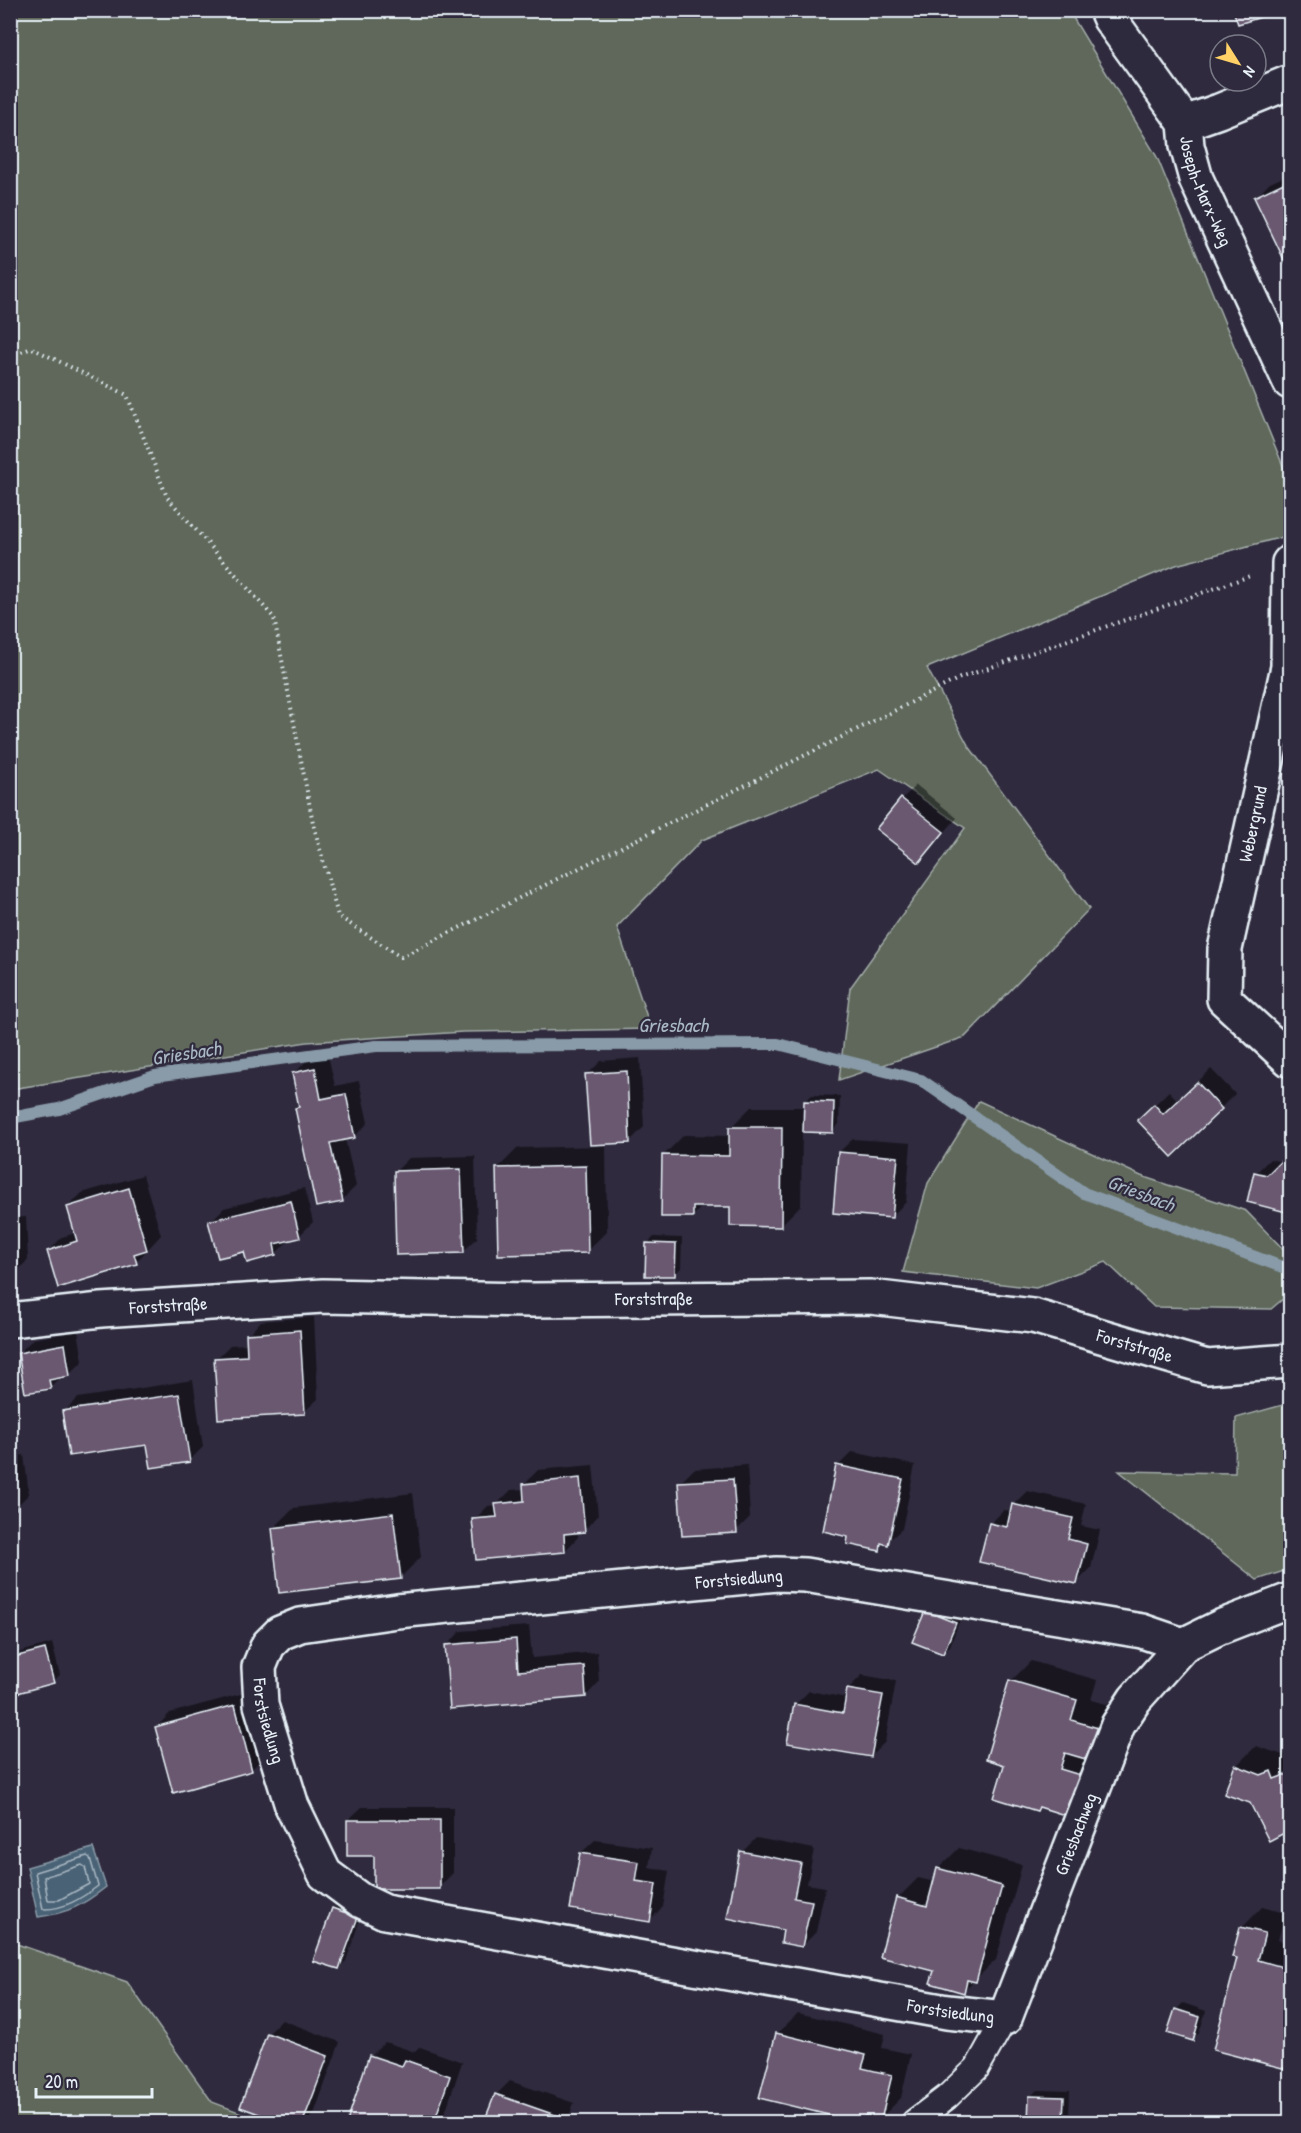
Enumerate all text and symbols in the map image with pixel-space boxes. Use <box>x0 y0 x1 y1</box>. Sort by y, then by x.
north arrow <box>1208 33 1268 93</box>
text: N <box>1238 62 1261 82</box>
street label: Joseph-Marx-Weg <box>1174 135 1239 250</box>
street label: Webergrund <box>1232 784 1273 864</box>
water label: Griesbach <box>638 1011 709 1038</box>
water label: Griesbach <box>149 1033 224 1071</box>
water label: Griesbach <box>1104 1167 1180 1218</box>
street label: Forststraße <box>614 1286 693 1311</box>
street label: Forststraße <box>128 1290 208 1320</box>
street label: Forststraße <box>1093 1322 1176 1368</box>
street label: Forstsiedlung <box>693 1562 784 1595</box>
street label: Forstsiedlung <box>248 1677 291 1766</box>
street label: Griesbachweg <box>1048 1789 1103 1879</box>
street label: Forstsiedlung <box>904 1992 995 2029</box>
scale bar <box>36 2061 152 2099</box>
text: 20 m <box>45 2069 78 2094</box>

